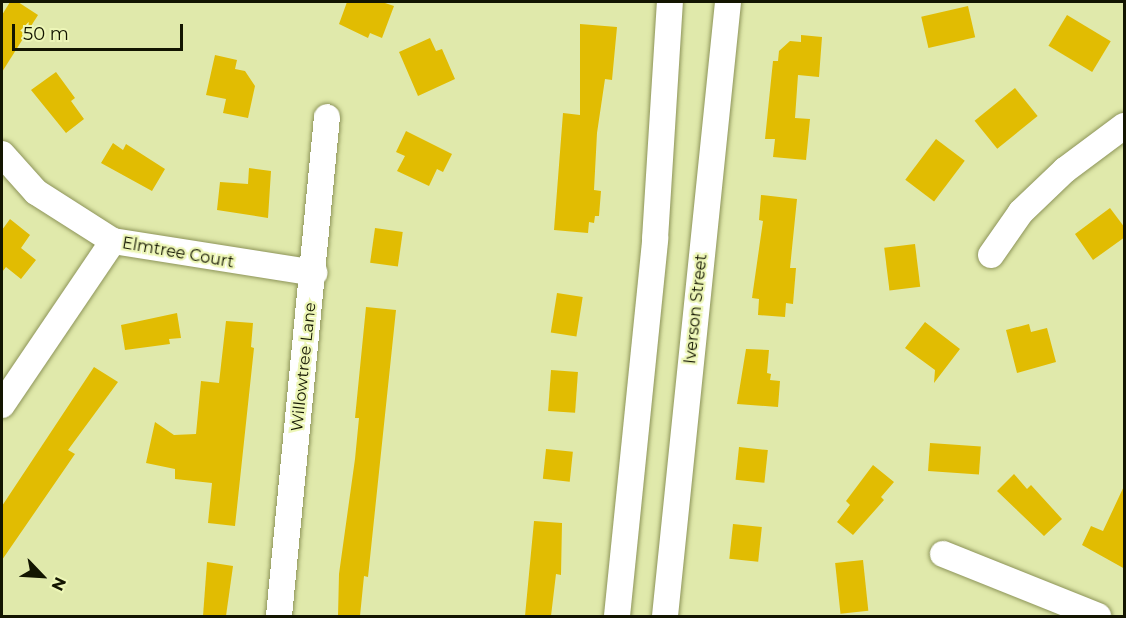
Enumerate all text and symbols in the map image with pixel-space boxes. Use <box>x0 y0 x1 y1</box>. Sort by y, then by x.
scale bar <box>15 12 186 50</box>
text: 50 m <box>23 23 69 45</box>
street label: Elmtree Court <box>121 234 235 272</box>
street label: Iverson Street <box>681 253 711 365</box>
street label: Willowtree Lane <box>288 301 320 433</box>
north arrow <box>12 546 72 606</box>
text: N <box>47 574 70 594</box>

